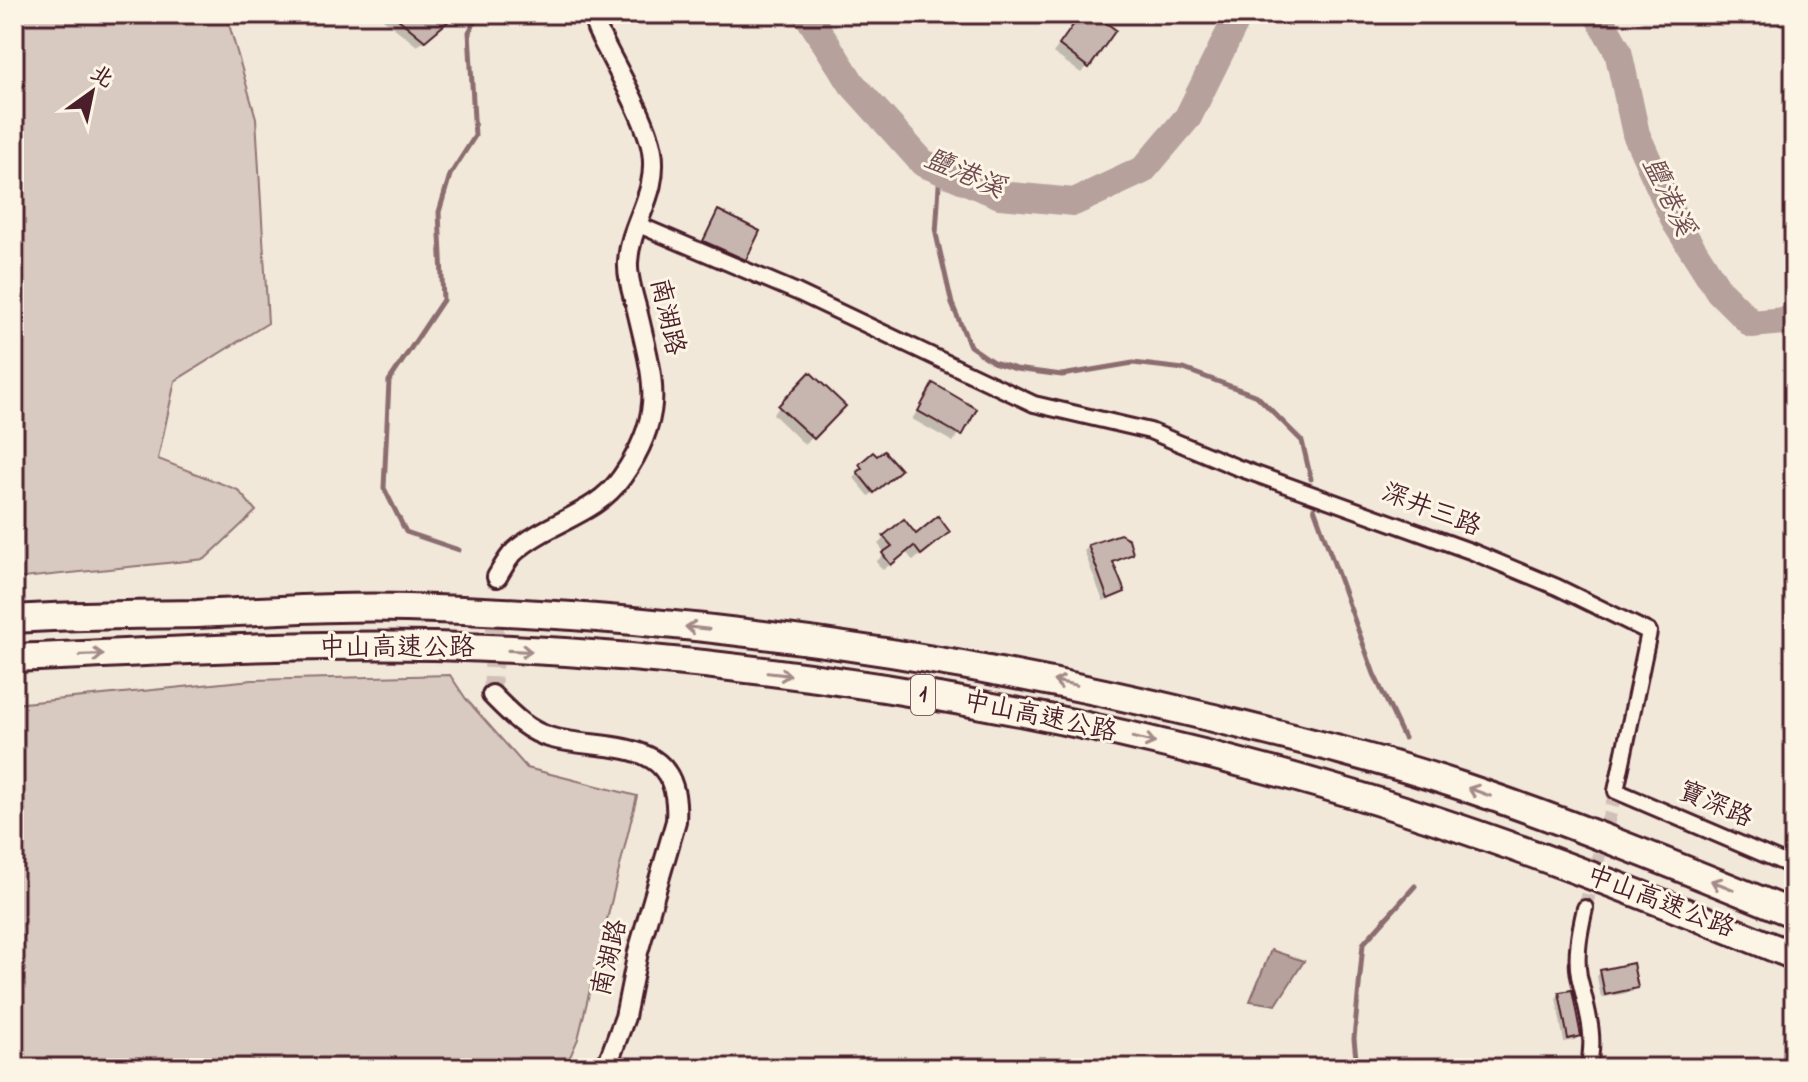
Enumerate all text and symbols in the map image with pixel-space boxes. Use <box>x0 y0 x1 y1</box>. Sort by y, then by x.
north arrow <box>52 52 132 132</box>
text: 北 <box>83 58 119 97</box>
water label: 鹽港溪 <box>917 140 1013 211</box>
water label: 鹽港溪 <box>1630 150 1705 246</box>
street label: 南湖路 <box>639 275 693 359</box>
street label: 深井三路 <box>1376 475 1486 547</box>
one-way arrow <box>685 621 711 636</box>
street label: 中山高速公路 <box>319 630 475 668</box>
one-way arrow <box>506 644 533 659</box>
one-way arrow <box>78 647 105 662</box>
one-way arrow <box>765 667 792 682</box>
road number: 1 <box>911 675 935 715</box>
one-way arrow <box>1053 675 1078 690</box>
street label: 中山高速公路 <box>960 683 1120 753</box>
one-way arrow <box>1131 733 1157 748</box>
street label: 寶深路 <box>1672 773 1758 839</box>
one-way arrow <box>1467 784 1492 799</box>
street label: 中山高速公路 <box>1580 857 1740 949</box>
one-way arrow <box>1710 876 1735 891</box>
street label: 南湖路 <box>584 916 638 1000</box>

